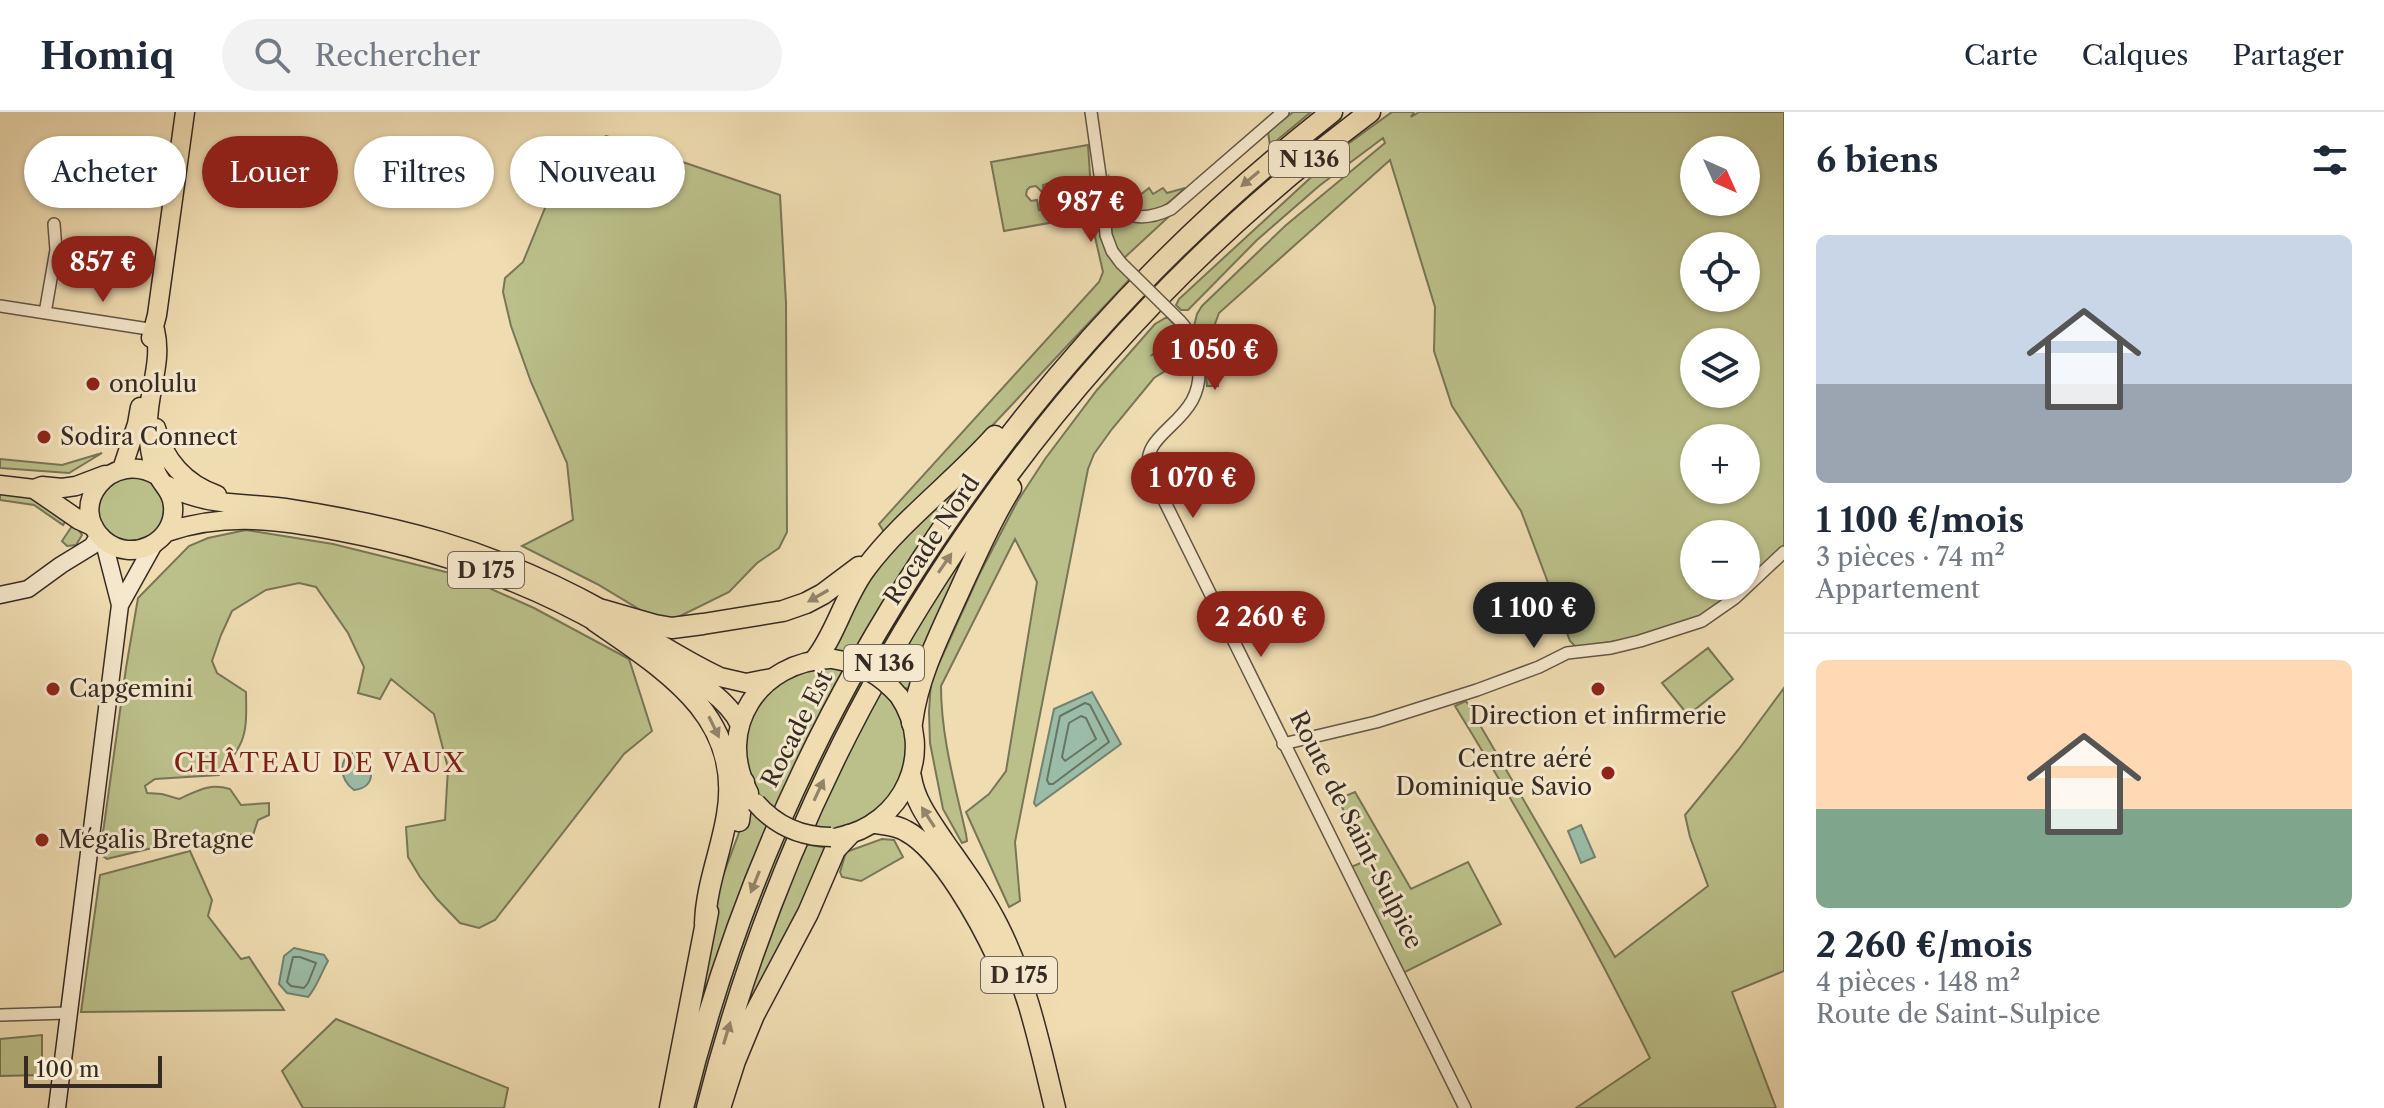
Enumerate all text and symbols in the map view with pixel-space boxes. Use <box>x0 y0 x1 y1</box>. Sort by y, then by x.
search box <box>222 19 782 91</box>
text: Homiq <box>40 32 174 79</box>
icon: search <box>250 33 294 77</box>
text: Rechercher <box>314 37 481 74</box>
text: Carte <box>1964 38 2038 72</box>
text: Calques <box>2082 38 2189 72</box>
text: Partager <box>2233 38 2344 72</box>
chip: Acheter <box>24 136 186 208</box>
chip: Louer <box>202 136 338 208</box>
chip: Filtres <box>354 136 494 208</box>
chip: Nouveau <box>510 136 685 208</box>
north arrow <box>1680 136 1760 216</box>
map controls <box>1680 136 1760 600</box>
icon: filters <box>2308 138 2352 182</box>
text: 6 biens <box>1816 139 1939 181</box>
road number: N 136 <box>1269 141 1349 177</box>
one-way arrow <box>1241 170 1261 187</box>
pin: 987 € <box>1035 176 1147 244</box>
text: 987 € <box>1057 186 1125 218</box>
button: locate <box>1680 232 1760 312</box>
pin: 857 € <box>47 236 159 304</box>
text: 857 € <box>70 246 136 278</box>
icon: home <box>2012 287 2156 431</box>
pin: 1 050 € <box>1141 324 1289 392</box>
button: layers <box>1680 328 1760 408</box>
text: 1 050 € <box>1171 334 1259 366</box>
place label: onolulu <box>109 369 197 398</box>
marker: onolulu <box>84 375 102 393</box>
place label: Sodira Connect <box>60 422 238 451</box>
button: + <box>1680 424 1760 504</box>
marker: Sodira Connect <box>35 428 53 446</box>
pin: 1 070 € <box>1119 452 1267 520</box>
text: 1 070 € <box>1149 462 1237 494</box>
street label: Rocade Nord <box>878 469 986 610</box>
text: 1 100 €/mois <box>1816 499 2024 541</box>
button: − <box>1680 520 1760 600</box>
text: 3 pièces · 74 m² <box>1816 541 2005 573</box>
road number: D 175 <box>448 552 524 588</box>
one-way arrow <box>938 552 953 573</box>
text: Appartement <box>1816 573 1980 605</box>
pin: 1 100 € <box>1460 582 1608 650</box>
one-way arrow <box>807 589 829 603</box>
pin: 2 260 € <box>1187 591 1335 659</box>
text: 1 100 € <box>1491 592 1577 624</box>
text: 2 260 € <box>1215 601 1307 633</box>
road number: N 136 <box>844 645 924 681</box>
street label: Rocade Est <box>755 665 839 792</box>
place label: Capgemini <box>69 674 193 703</box>
marker: Capgemini <box>44 680 62 698</box>
marker: Direction et infirmerie <box>1589 680 1607 698</box>
place label: Direction et infirmerie <box>1469 701 1727 730</box>
street label: Route de Saint-Sulpice <box>1284 706 1429 953</box>
icon: home <box>2012 712 2156 856</box>
one-way arrow <box>707 716 721 739</box>
place label: Centre aéré Dominique Savio <box>1395 744 1592 801</box>
district label: CHÂTEAU DE VAUX <box>174 747 466 779</box>
marker: Centre aéré Dominique Savio <box>1599 764 1617 782</box>
one-way arrow <box>812 778 826 801</box>
one-way arrow <box>920 807 935 828</box>
place label: Mégalis Bretagne <box>58 825 254 854</box>
marker: Mégalis Bretagne <box>33 831 51 849</box>
one-way arrow <box>748 870 761 894</box>
text: 2 260 €/mois <box>1816 924 2033 966</box>
road number: D 175 <box>981 957 1057 993</box>
text: 4 pièces · 148 m² <box>1816 966 2020 998</box>
text: Route de Saint-Sulpice <box>1816 998 2101 1030</box>
one-way arrow <box>722 1020 734 1044</box>
scale bar <box>24 1052 162 1088</box>
text: 100 m <box>36 1056 99 1083</box>

